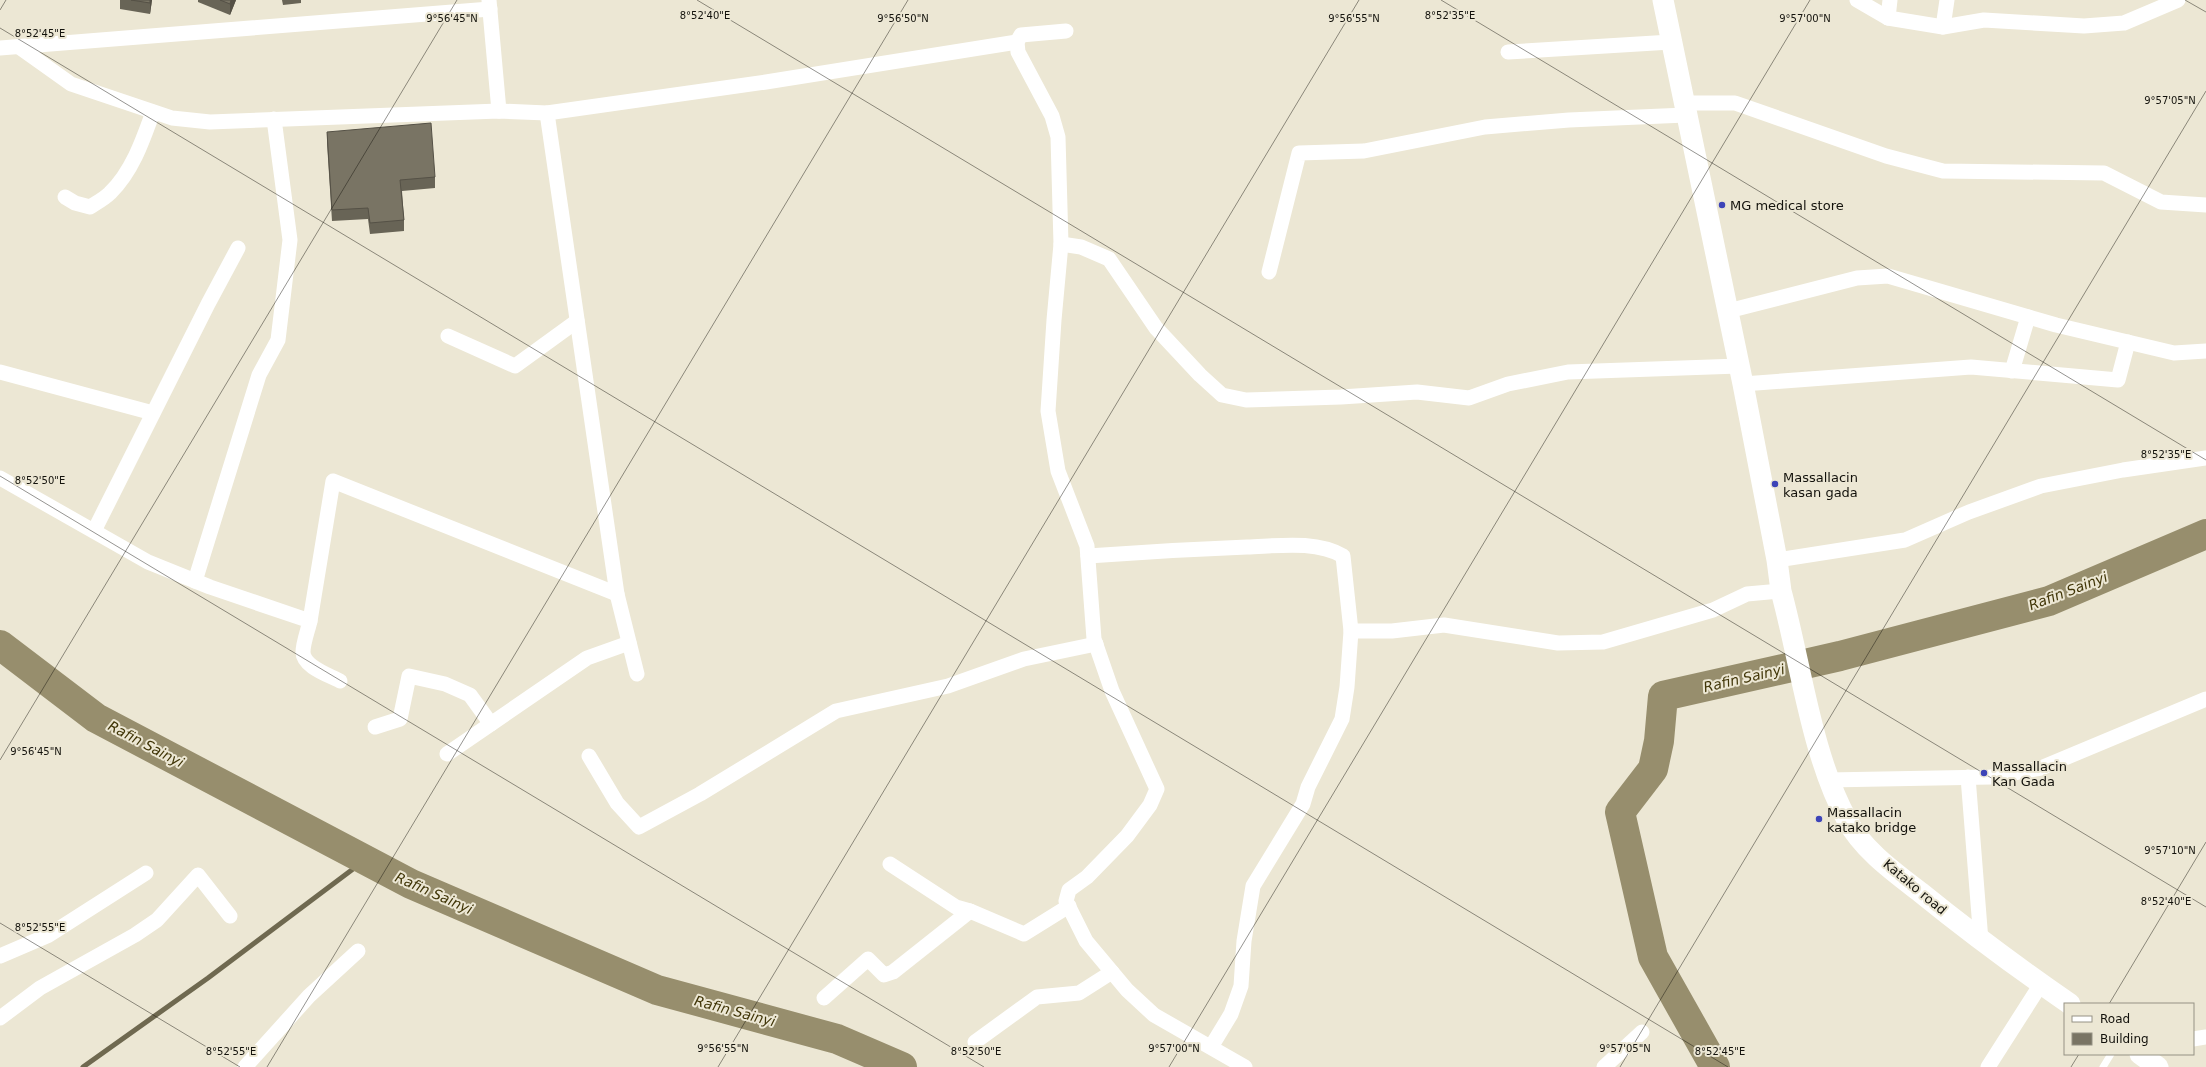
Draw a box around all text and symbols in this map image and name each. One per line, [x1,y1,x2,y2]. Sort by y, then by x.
text: 8°52'40"E [680,10,730,21]
text: 8°52'35"E [1425,10,1475,21]
text: 9°56'45"N [426,13,478,24]
text: 9°56'50"N [877,13,929,24]
text: 9°56'55"N [1328,13,1380,24]
text: 9°57'00"N [1779,13,1831,24]
text: 8°52'45"E [15,28,65,39]
text: 9°57'05"N [2144,95,2196,106]
place label: MG medical store [1730,198,1844,213]
marker: MG medical store [1717,200,1727,210]
text: 8°52'35"E [2141,449,2191,460]
place label: Massallacin kasan gada [1783,470,1858,500]
text: 8°52'50"E [15,475,65,486]
marker: Massallacin kasan gada [1770,479,1780,489]
water label: Rafin Sainyi [2026,569,2110,613]
water label: Rafin Sainyi [1702,661,1786,695]
water label: Rafin Sainyi [106,717,187,771]
text: 9°56'45"N [10,746,62,757]
place label: Massallacin Kan Gada [1992,759,2067,789]
marker: Massallacin Kan Gada [1979,768,1989,778]
place label: Massallacin katako bridge [1827,805,1916,835]
marker: Massallacin katako bridge [1814,814,1824,824]
text: 9°57'10"N [2144,845,2196,856]
street label: Katako road [1880,856,1950,918]
water label: Rafin Sainyi [393,869,475,917]
text: 8°52'40"E [2141,896,2191,907]
text: 8°52'55"E [15,922,65,933]
water label: Rafin Sainyi [693,993,777,1030]
legend [2064,1003,2194,1055]
text: Road [2100,1012,2130,1026]
text: Building [2100,1032,2149,1046]
text: 9°56'55"N [697,1043,749,1054]
text: 9°57'00"N [1148,1043,1200,1054]
text: 9°57'05"N [1599,1043,1651,1054]
text: 8°52'55"E [206,1046,256,1057]
text: 8°52'50"E [951,1046,1001,1057]
text: 8°52'45"E [1695,1046,1745,1057]

